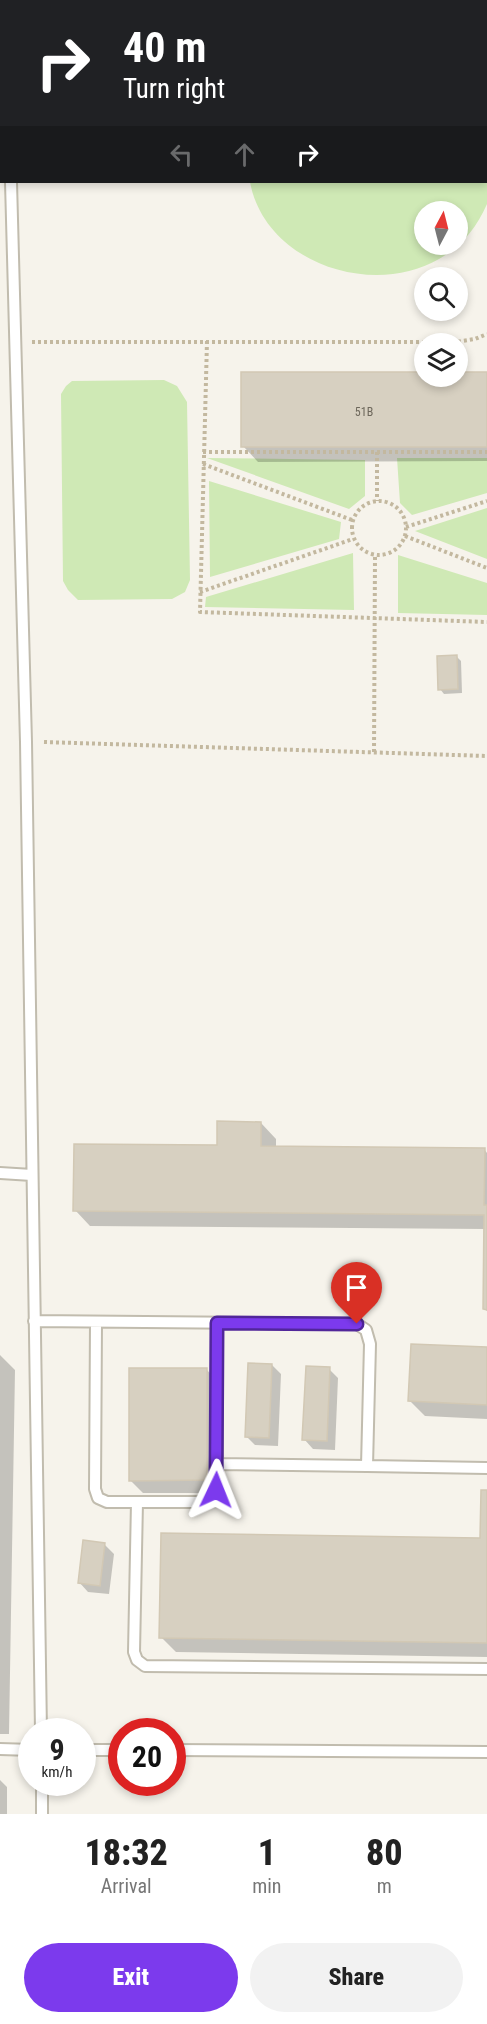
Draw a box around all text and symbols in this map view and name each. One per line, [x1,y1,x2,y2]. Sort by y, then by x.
text: 40 m [123,23,206,72]
icon: right [24,24,102,102]
text: Turn right [123,73,225,105]
icon: left [165,138,198,171]
icon: ahead [228,138,261,171]
icon: right [291,138,324,171]
north arrow [414,201,468,255]
map controls [414,201,468,387]
button: search [414,267,468,321]
button: layers [414,333,468,387]
house number: 51В [355,405,373,419]
pin [331,1262,382,1324]
icon: arrive [340,1271,373,1304]
position arrow [184,1458,248,1522]
speed limit sign: 20 [108,1718,186,1796]
text: 9 [49,1732,65,1767]
text: km/h [42,1763,72,1781]
text: 18:32 [84,1832,168,1874]
text: 1 [258,1832,276,1874]
text: 80 [366,1832,403,1874]
text: Arrival [101,1874,152,1898]
text: min [252,1874,282,1898]
text: m [377,1874,392,1898]
button: Exit [24,1943,238,2012]
button: Share [250,1943,463,2012]

